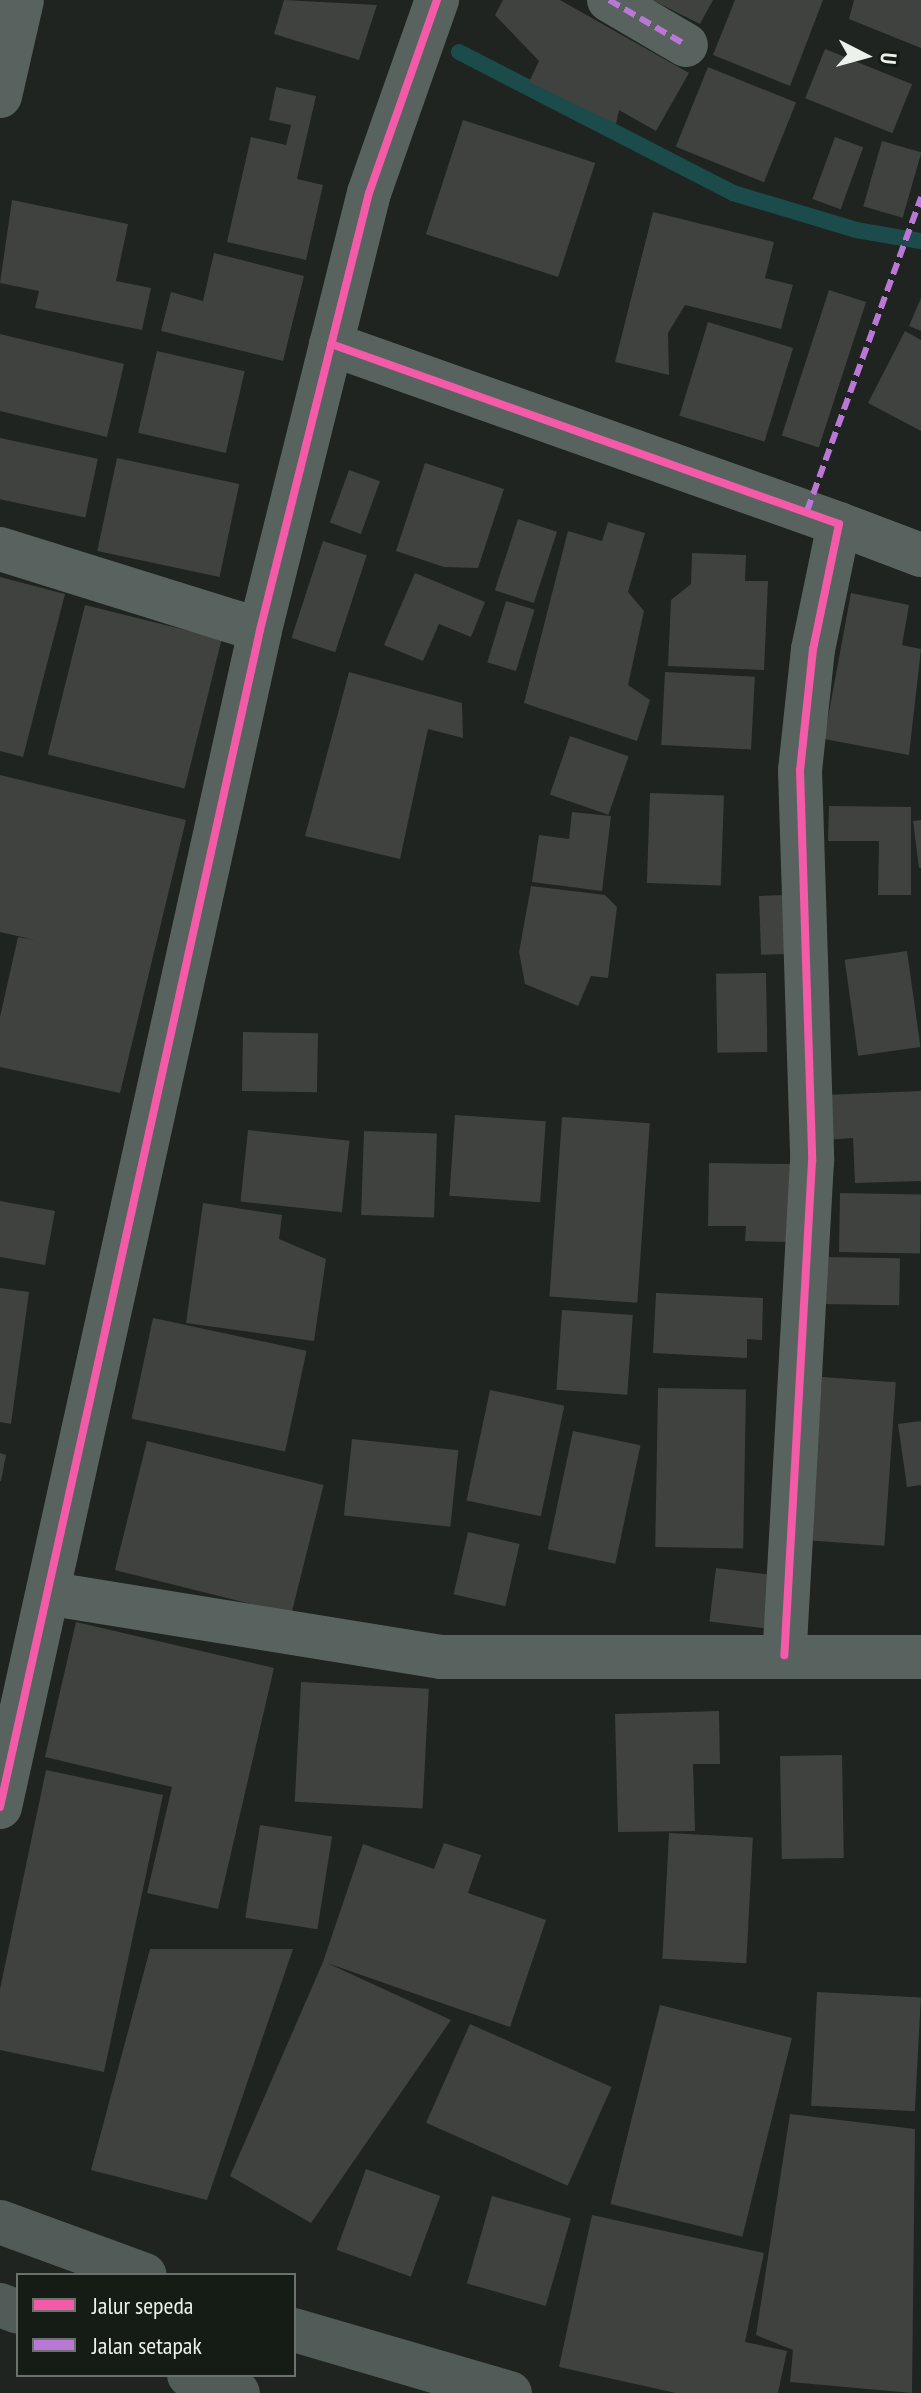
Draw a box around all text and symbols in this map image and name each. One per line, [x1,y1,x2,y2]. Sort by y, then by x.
north arrow [825,16,905,96]
text: U [874,51,903,66]
legend [16,2273,296,2377]
text: Jalur sepeda [92,2290,193,2321]
text: Jalan setapak [92,2330,202,2361]

